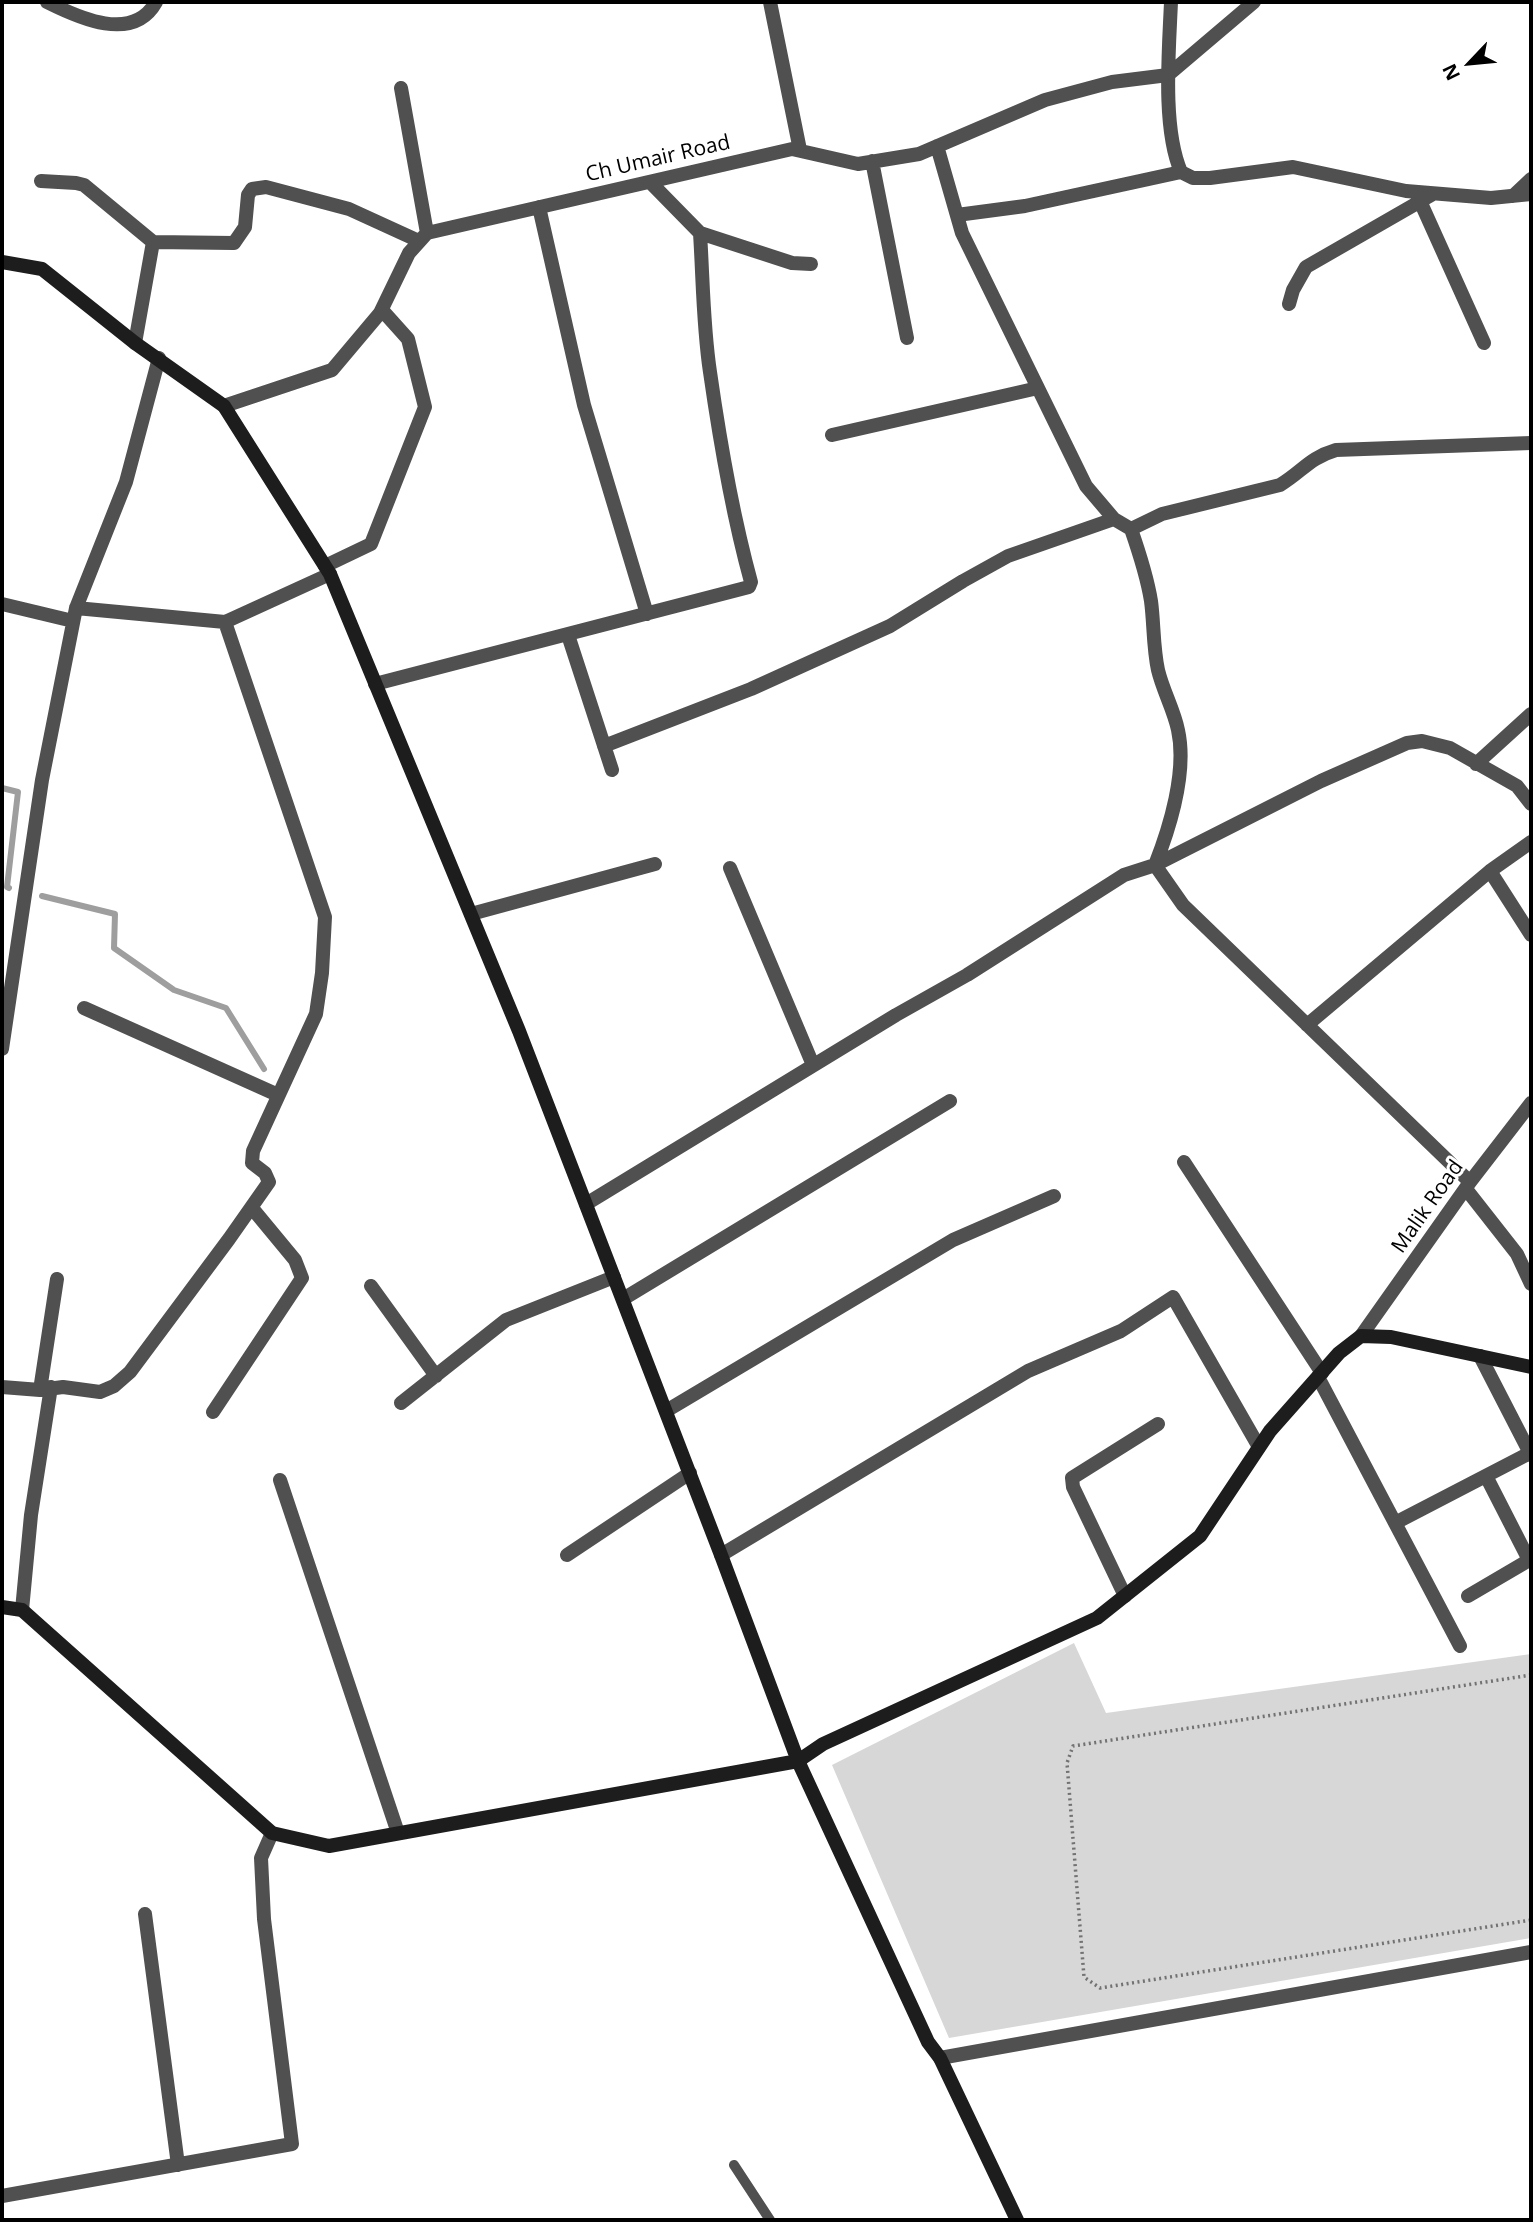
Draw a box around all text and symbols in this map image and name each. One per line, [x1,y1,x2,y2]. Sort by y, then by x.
north arrow [1435,28,1505,98]
text: N [1436,60,1466,85]
street label: Ch Umair Road [583,130,733,188]
street label: Malik Road [1387,1156,1469,1258]

